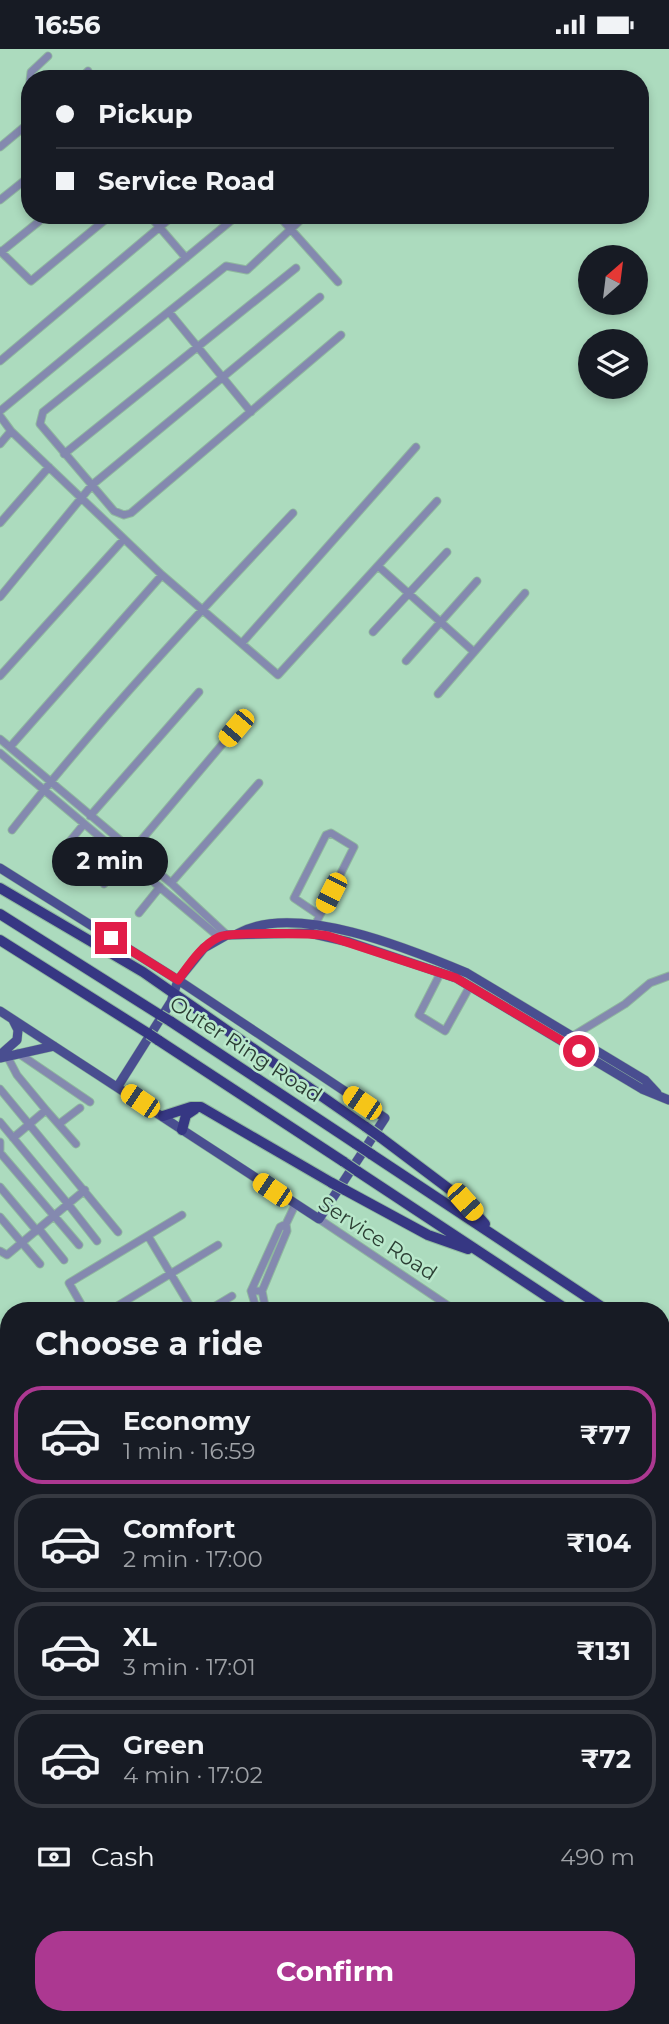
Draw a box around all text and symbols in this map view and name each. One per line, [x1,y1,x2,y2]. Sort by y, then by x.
text: 16:56 [35,9,101,41]
text: Pickup [98,98,193,130]
text: Service Road [98,165,275,197]
north arrow [578,245,648,315]
map controls [578,245,648,399]
button: layers [578,329,648,399]
car [215,705,258,751]
callout: 2 min [53,837,169,885]
text: 2 min [76,847,144,875]
car [313,870,350,916]
route end [95,922,127,954]
street label: Outer Ring Road [165,991,327,1107]
route start [563,1035,595,1067]
car [117,1081,164,1121]
car [339,1083,386,1123]
car [249,1170,296,1210]
car [444,1179,487,1225]
street label: Service Road [314,1190,442,1286]
text: Choose a ride [35,1324,263,1363]
icon: car [39,1404,102,1467]
text: Economy [123,1405,250,1437]
text: ₹77 [580,1419,631,1451]
text: 1 min · 16:59 [123,1437,256,1465]
icon: car [39,1512,102,1575]
text: Comfort [123,1513,235,1545]
text: ₹104 [566,1527,631,1559]
text: 2 min · 17:00 [123,1545,263,1573]
icon: car [39,1620,102,1683]
text: XL [123,1621,157,1653]
text: ₹131 [576,1635,631,1667]
text: 3 min · 17:01 [123,1653,256,1681]
icon: car [39,1728,102,1791]
text: Green [123,1729,205,1761]
text: ₹72 [581,1743,631,1775]
text: 4 min · 17:02 [123,1761,263,1789]
icon: cash [35,1838,73,1876]
text: Cash [91,1841,155,1873]
text: 490 m [560,1843,635,1871]
button: Confirm [35,1931,635,2011]

